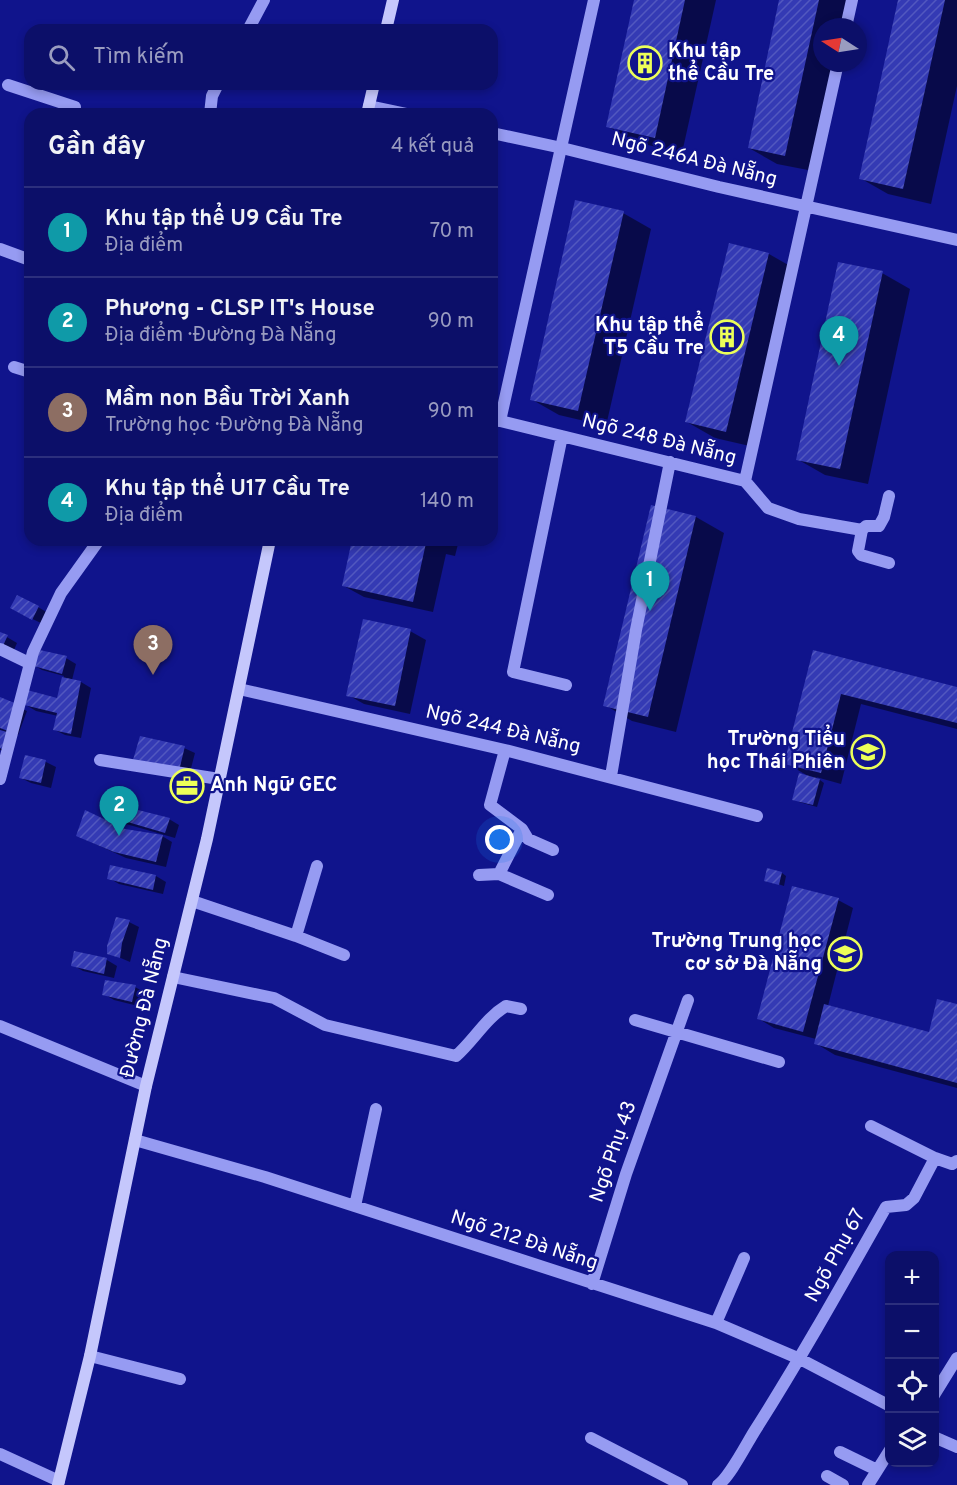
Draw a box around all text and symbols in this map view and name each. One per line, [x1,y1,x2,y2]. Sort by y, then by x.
north arrow [813,18,867,72]
search box [24,24,498,90]
place label: Khu tập thể Cầu Tre [668,39,774,88]
icon: search [45,41,78,74]
text: Tìm kiếm [93,44,184,71]
building icon: Khu tập thể Cầu Tre [627,45,663,81]
street label: Ngõ 246A Đà Nẵng [608,125,780,193]
text: Gần đây [48,131,146,164]
text: 4 kết quả [391,134,474,160]
text: Khu tập thể U9 Cầu Tre [105,206,343,233]
text: 1 [64,219,72,245]
text: 70 m [430,219,474,245]
text: Địa điểm [105,233,183,259]
text: Phương - CLSP IT's House [105,296,375,323]
text: 2 [61,309,74,335]
text: 90 m [428,309,474,335]
place label: Khu tập thể T5 Cầu Tre [595,310,704,362]
pin: 4 [820,316,858,366]
building icon: Khu tập thể T5 Cầu Tre [709,319,745,355]
text: Địa điểm · Đường Đà Nẵng [105,323,336,349]
text: Mầm non Bầu Trời Xanh [105,386,350,413]
text: 3 [62,399,74,425]
text: 90 m [428,399,474,425]
street label: Ngõ 248 Đà Nẵng [579,406,739,472]
text: Trường học · Đường Đà Nẵng [105,413,364,439]
text: Khu tập thể U17 Cầu Tre [105,476,350,503]
text: 4 [61,489,74,515]
text: 140 m [420,489,474,515]
text: Địa điểm [105,503,183,529]
pin: 1 [630,562,670,611]
pin: 3 [134,626,172,675]
street label: Ngõ 244 Đà Nẵng [423,698,584,760]
place label: Trường Tiểu học Thái Phiên [707,724,845,776]
school or university icon: Trường Tiểu học Thái Phiên [850,734,886,770]
office icon: Anh Ngữ GEC [169,768,205,804]
place label: Anh Ngữ GEC [210,773,337,799]
pin: 2 [100,786,138,836]
your location [485,825,514,854]
place label: Trường Trung học cơ sở Đà Nẵng [652,929,822,978]
street label: Đường Đà Nẵng [113,935,175,1081]
school or university icon: Trường Trung học cơ sở Đà Nẵng [827,936,863,972]
street label: Ngõ Phụ 43 [585,1098,643,1206]
street label: Ngõ 212 Đà Nẵng [447,1203,602,1277]
street label: Ngõ Phụ 67 [800,1205,872,1307]
map controls [885,1251,939,1467]
button: + [885,1251,939,1305]
button: − [885,1305,939,1359]
button: locate [885,1359,939,1413]
button: layers [885,1413,939,1467]

